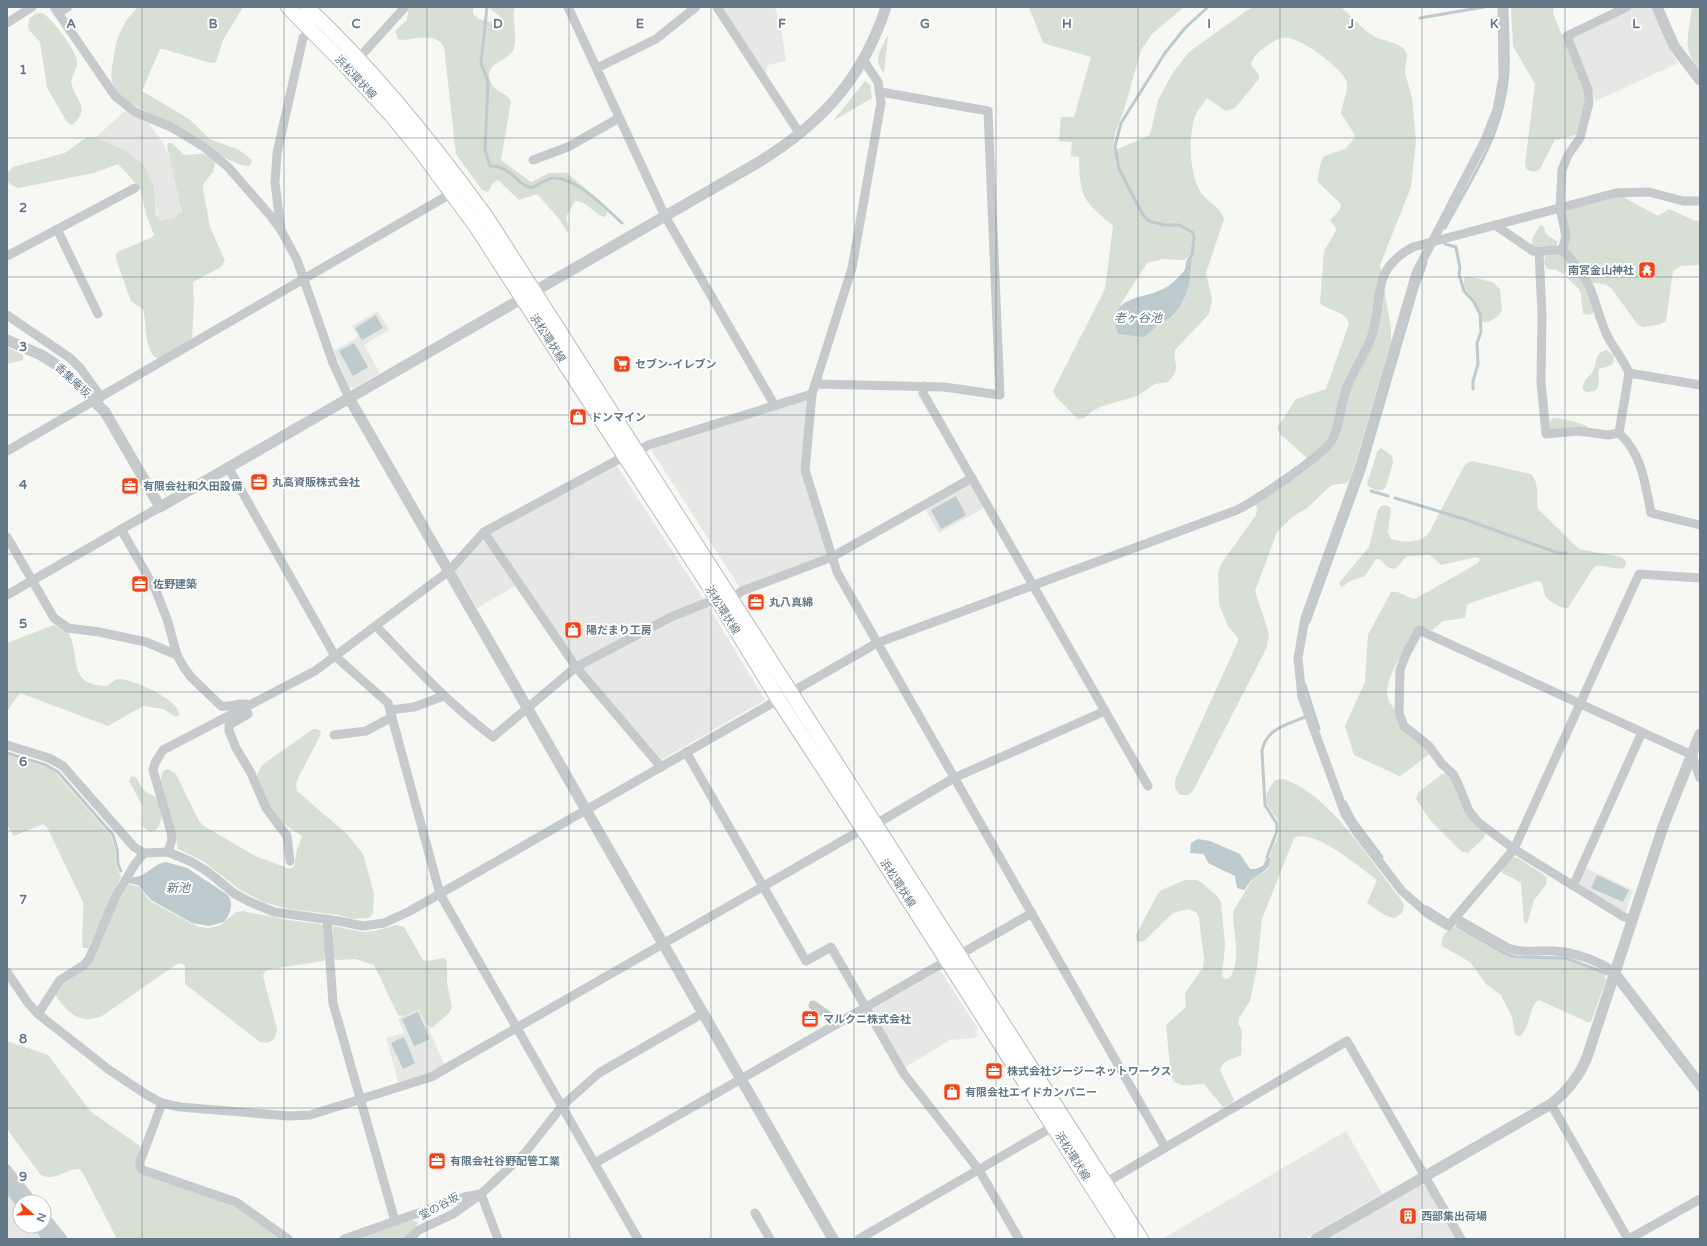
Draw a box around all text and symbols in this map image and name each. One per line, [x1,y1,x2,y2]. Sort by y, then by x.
text: A [66,16,76,32]
text: B [208,16,218,32]
text: C [351,16,361,32]
text: D [493,16,503,32]
text: E [636,16,644,32]
text: F [778,16,786,32]
text: G [920,16,930,32]
text: H [1062,16,1072,32]
text: I [1207,16,1211,32]
text: J [1347,16,1354,32]
text: K [1490,16,1499,32]
text: L [1632,16,1640,32]
street label: 浜松環状線 [332,53,379,102]
text: 1 [19,62,27,78]
text: 2 [19,200,27,216]
temple icon: 南宮金山神社 [1637,260,1657,280]
place label: 南宮金山神社 [1568,264,1634,277]
water label: 老ヶ谷池 [1114,311,1163,325]
street label: 浜松環状線 [527,312,568,365]
text: 3 [19,339,27,355]
supermarket icon: セブン-イレブン [612,354,632,374]
place label: セブン-イレブン [635,358,717,371]
street label: 香集庵坂 [52,361,93,400]
shop icon: ドンマイン [568,407,588,427]
place label: ドンマイン [591,411,646,424]
office icon: 丸高資販株式会社 [249,472,269,492]
office icon: 有限会社和久田設備 [120,476,140,496]
place label: 丸高資販株式会社 [272,476,360,489]
text: 4 [19,477,28,493]
place label: 有限会社和久田設備 [143,480,242,493]
office icon: 佐野建築 [130,574,150,594]
place label: 佐野建築 [153,578,197,591]
street label: 浜松環状線 [702,583,743,637]
office icon: 丸八真綿 [746,592,766,612]
place label: 丸八真綿 [769,596,813,609]
text: 5 [19,616,27,632]
shop icon: 陽だまり工房 [563,620,583,640]
place label: 陽だまり工房 [586,624,652,637]
text: 6 [19,754,27,770]
street label: 浜松環状線 [877,857,918,910]
water label: 新池 [166,881,191,895]
text: 7 [19,892,27,908]
office icon: マルクニ株式会社 [800,1009,820,1029]
place label: マルクニ株式会社 [823,1013,911,1026]
text: 8 [19,1031,27,1047]
office icon: 株式会社ジージーネットワークス [984,1061,1004,1081]
place label: 株式会社ジージーネットワークス [1007,1065,1171,1078]
shop icon: 有限会社エイドカンパニー [942,1082,962,1102]
place label: 有限会社エイドカンパニー [965,1086,1097,1099]
street label: 浜松環状線 [1052,1129,1093,1183]
office icon: 有限会社谷野配管工業 [427,1151,447,1171]
place label: 有限会社谷野配管工業 [450,1155,560,1168]
text: 9 [19,1169,27,1185]
street label: 堂の谷坂 [417,1190,462,1223]
north arrow [12,1194,52,1234]
building icon: 西部集出荷場 [1398,1206,1418,1226]
place label: 西部集出荷場 [1421,1210,1487,1223]
text: N [33,1211,49,1224]

